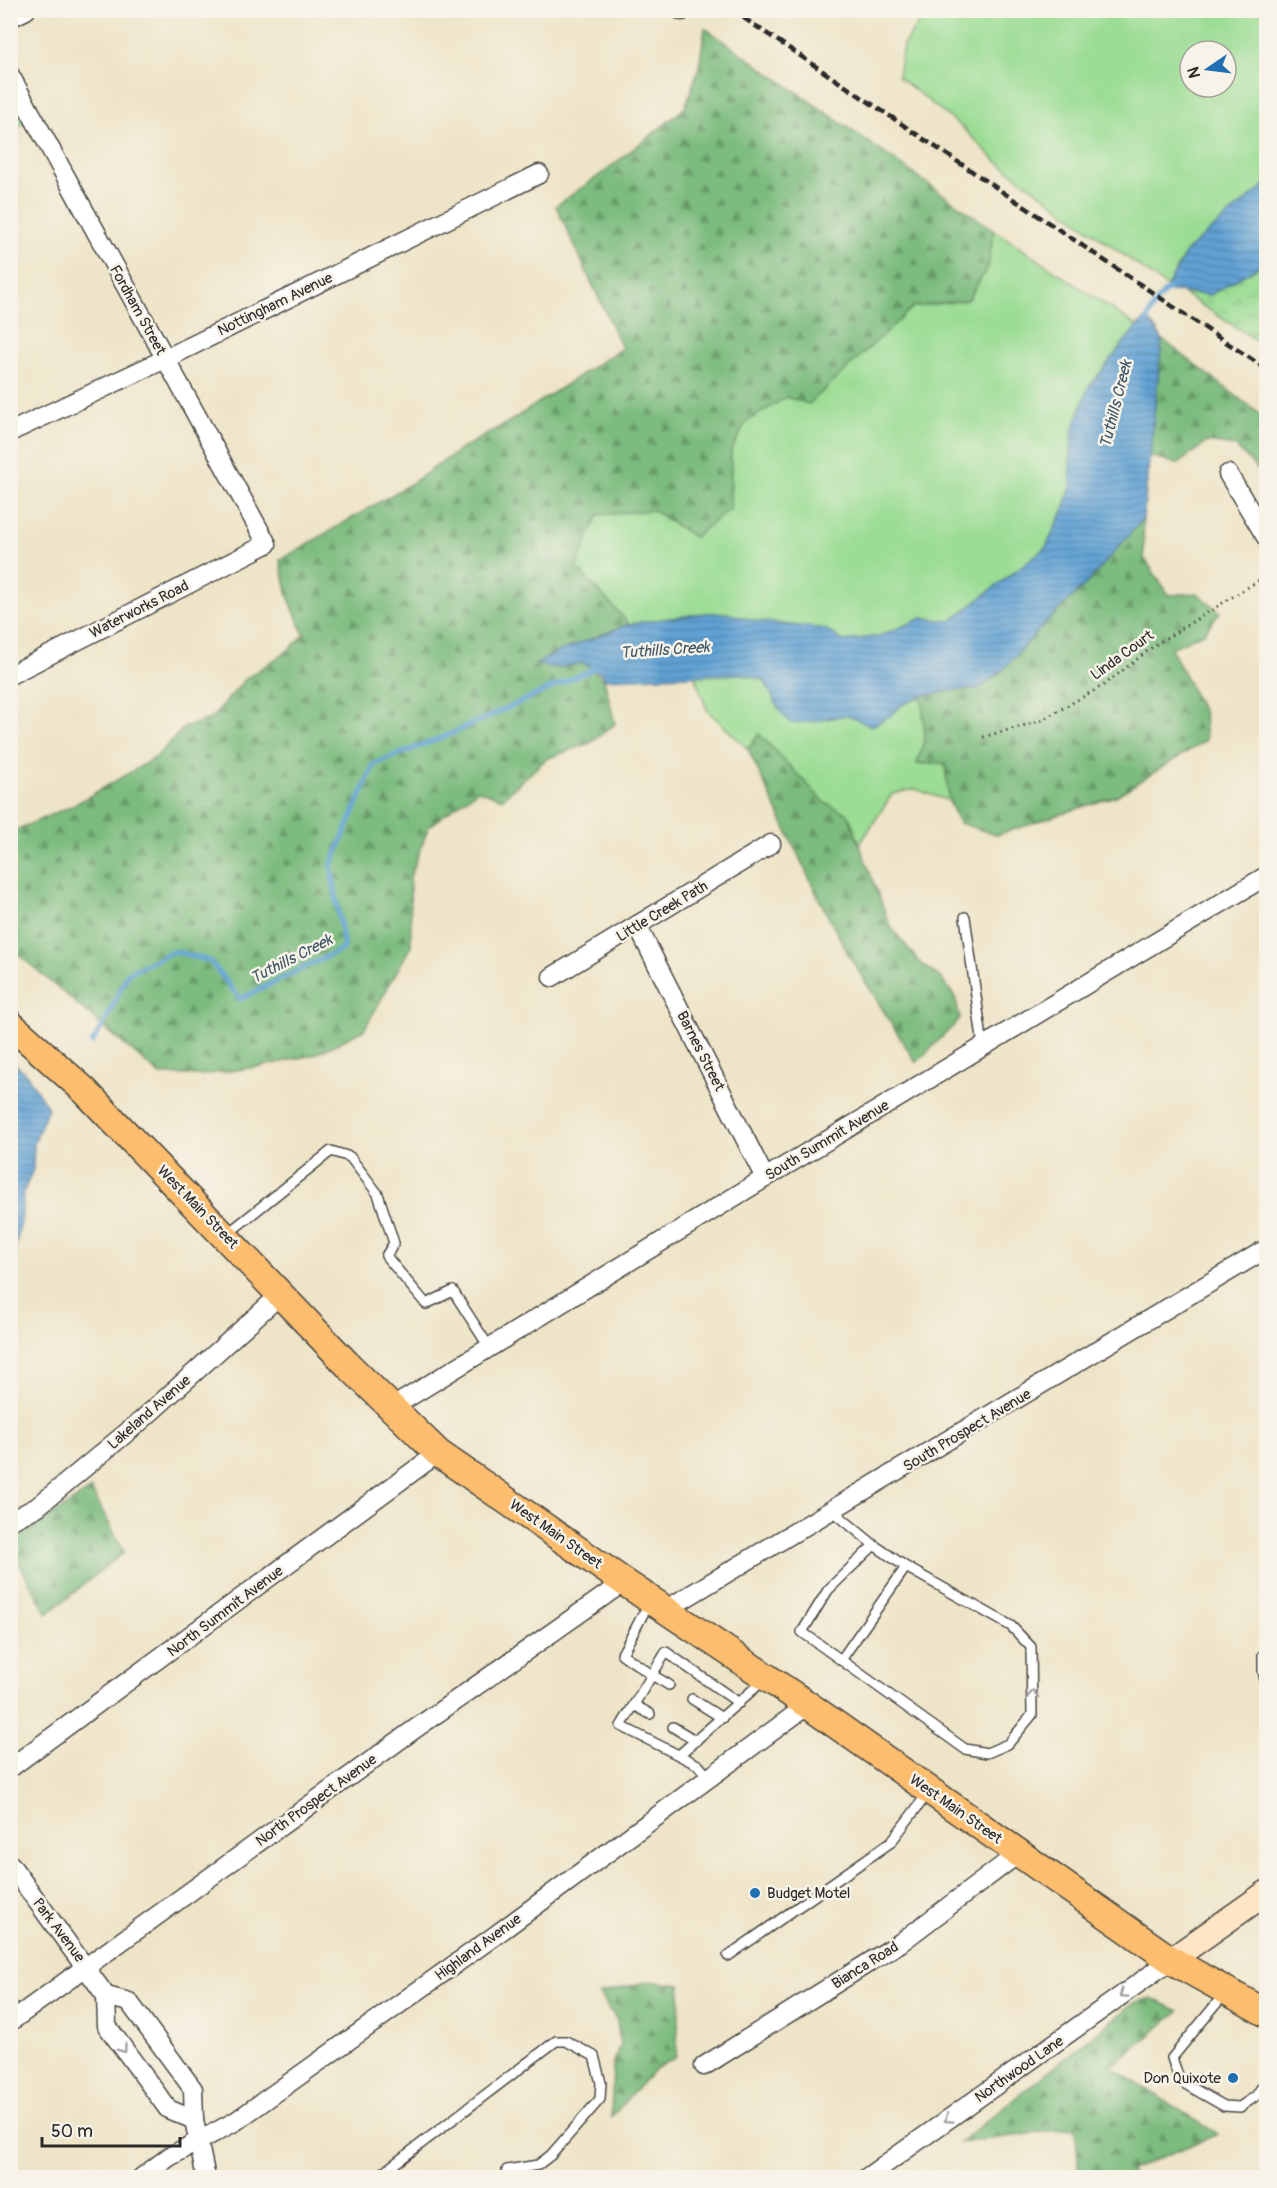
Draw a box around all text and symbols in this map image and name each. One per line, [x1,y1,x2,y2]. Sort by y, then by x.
north arrow [1178,39,1238,99]
text: N [1183,65,1205,80]
street label: Fordham Street [105,262,171,359]
street label: Nottingham Avenue [215,268,336,341]
water label: Tuthills Creek [1095,357,1137,450]
street label: Waterworks Road [86,576,192,643]
street label: Linda Court [1087,626,1158,685]
water label: Tuthills Creek [620,637,712,663]
street label: Little Creek Path [613,877,711,946]
water label: Tuthills Creek [247,929,337,988]
street label: Barnes Street [672,1008,729,1095]
street label: South Summit Avenue [762,1096,893,1185]
street label: West Main Street [153,1162,243,1254]
street label: Lakeland Avenue [104,1371,195,1454]
street label: South Prospect Avenue [900,1384,1035,1476]
street label: West Main Street [506,1495,607,1574]
street label: North Summit Avenue [163,1561,288,1661]
one-way arrow [1026,1690,1039,1699]
street label: North Prospect Avenue [252,1750,381,1851]
street label: West Main Street [906,1770,1007,1849]
place label: Budget Motel [767,1884,850,1903]
marker: Budget Motel [748,1886,762,1900]
street label: Park Avenue [28,1894,89,1967]
street label: Highland Avenue [431,1909,526,1985]
street label: Bianca Road [828,1937,902,1993]
one-way arrow [1119,1987,1130,1998]
street label: Northwood Lane [971,2031,1068,2107]
one-way arrow [116,2042,127,2053]
place label: Don Quixote [1144,2069,1222,2088]
marker: Don Quixote [1226,2071,1240,2085]
scale bar [42,2110,180,2148]
one-way arrow [943,2112,954,2123]
text: 50 m [51,2120,93,2143]

